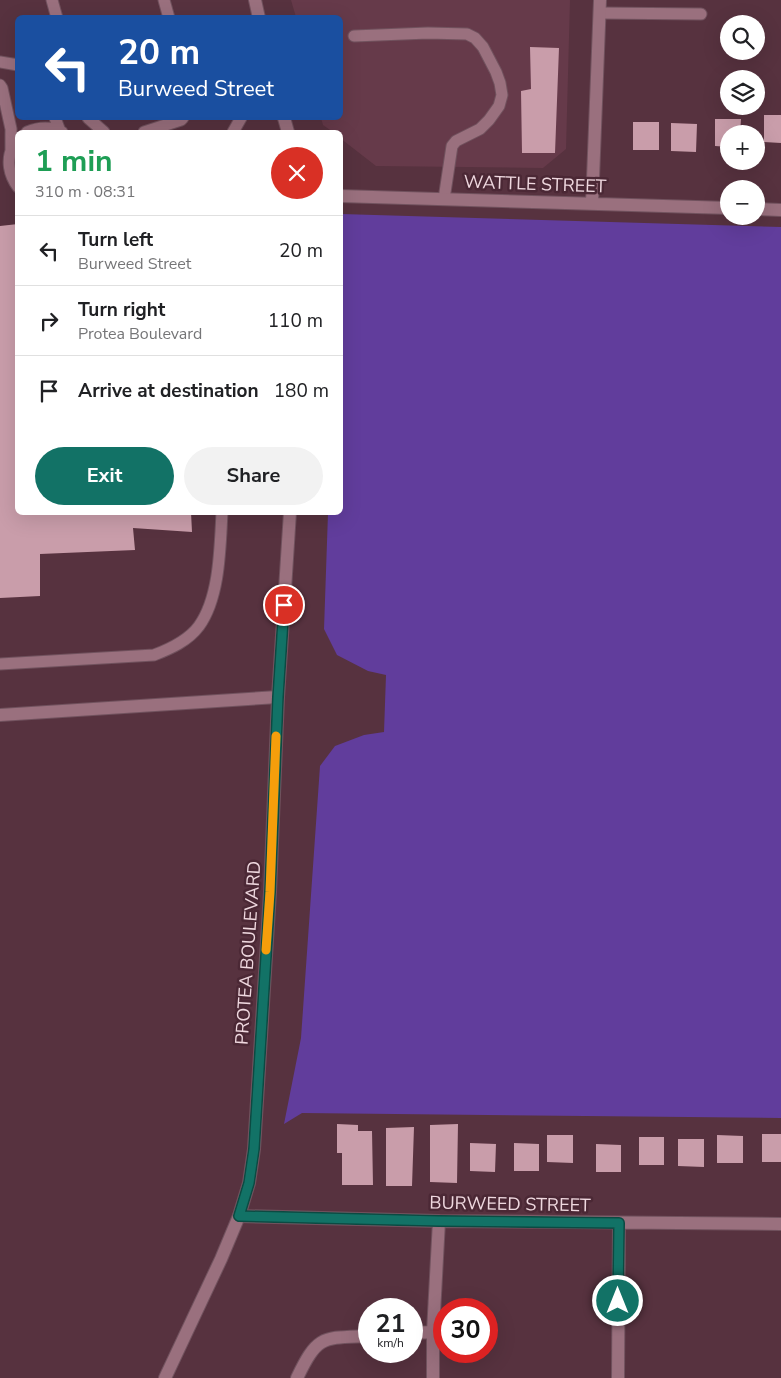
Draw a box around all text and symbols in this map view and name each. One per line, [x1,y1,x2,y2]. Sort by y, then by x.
map controls [720,15,765,225]
button: search [720,15,765,60]
text: 20 m [118,29,200,76]
icon: left [35,35,100,100]
button: layers [720,70,765,115]
text: Burweed Street [118,74,274,104]
button: + [720,125,765,170]
text: 1 min [35,141,113,182]
button: close [271,147,323,199]
street label: WATTLE STREET [463,170,607,198]
button: − [720,180,765,225]
text: 310 m · 08:31 [35,181,136,203]
text: Turn left [78,227,153,253]
icon: left [35,237,63,265]
text: 20 m [279,238,323,264]
text: Burweed Street [78,253,191,275]
text: Turn right [78,297,165,323]
icon: right [35,307,63,335]
text: 110 m [268,308,323,334]
text: Protea Boulevard [78,323,202,345]
icon: arrive [35,377,63,405]
text: Arrive at destination [78,378,259,404]
text: 180 m [274,378,329,404]
button: Exit [35,447,174,505]
button: Share [184,447,323,505]
pin [263,584,305,626]
icon: arrive [270,591,298,619]
street label: PROTEA BOULEVARD [230,860,266,1046]
street label: BURWEED STREET [429,1191,591,1217]
position arrow [591,1274,643,1326]
speed limit sign: 30 [433,1298,498,1363]
text: 21 [375,1307,406,1341]
text: km/h [377,1335,404,1351]

